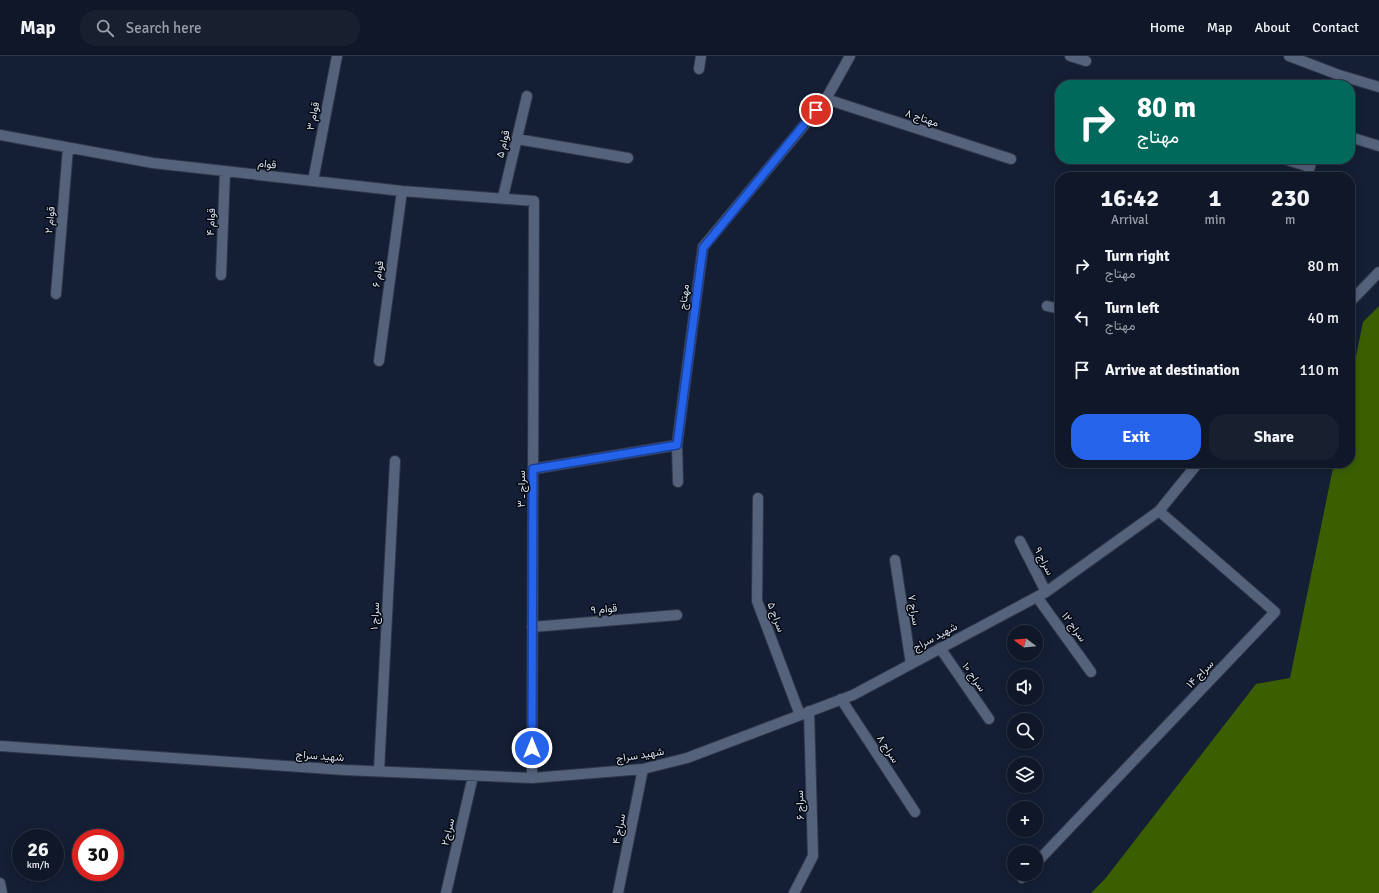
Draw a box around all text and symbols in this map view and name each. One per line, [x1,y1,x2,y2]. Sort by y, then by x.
search box [80,10,360,46]
text: Map [20,16,56,40]
icon: search [94,17,116,39]
text: Search here [126,19,201,37]
text: Home [1150,19,1185,36]
text: Map [1207,19,1232,36]
text: About [1254,19,1290,36]
text: Contact [1312,19,1359,36]
text: 80 m [1137,91,1196,125]
pin [799,93,833,127]
icon: right [1071,96,1123,148]
icon: arrive [805,99,827,121]
street label: قوام ۳ [304,101,323,132]
street label: مهتاج ۸ [903,106,941,131]
text: مهتاج [1137,126,1179,148]
street label: قوام ۵ [494,129,513,159]
street label: قوام [257,157,277,172]
text: 16:42 [1100,183,1159,213]
text: 1 [1209,183,1221,213]
text: 230 [1271,183,1310,213]
street label: قوام ۲ [42,206,59,234]
street label: قوام ۴ [204,208,219,236]
text: Arrival [1111,212,1148,228]
text: min [1205,212,1226,228]
text: m [1285,212,1295,228]
text: Turn right [1105,247,1170,265]
icon: right [1071,255,1093,277]
text: 80 m [1308,257,1339,275]
street label: قوام ۶ [370,260,387,288]
text: مهتاج [1105,266,1135,282]
street label: مهتاج [676,283,693,311]
text: Turn left [1105,299,1159,317]
icon: left [1071,307,1093,329]
text: 40 m [1308,309,1339,327]
text: مهتاج [1105,318,1135,334]
icon: arrive [1071,359,1093,381]
text: Arrive at destination [1105,361,1240,379]
text: 110 m [1299,361,1339,379]
button: Exit [1071,414,1201,460]
button: Share [1209,414,1339,460]
street label: سراج ـ ۳ [515,470,529,508]
street label: سراج ۹ [1031,545,1057,578]
street label: سراج ۷ [904,594,923,627]
street label: سراج ۵ [763,600,788,634]
street label: قوام ۹ [590,601,618,618]
street label: سراج ۱ [368,602,383,630]
street label: سراج ۱۲ [1058,610,1089,645]
street label: شهید سراج [911,620,960,655]
north arrow [1007,625,1043,661]
map controls [1007,625,1043,881]
street label: سراج ۱۴ [1184,657,1217,691]
street label: سراج ۱۰ [959,660,989,695]
button: sound [1007,669,1043,705]
button: search [1007,713,1043,749]
position arrow [511,727,553,769]
street label: سراج ۸ [873,732,902,766]
street label: شهید سراج [615,745,665,766]
street label: شهید سراج [295,748,345,765]
button: layers [1007,757,1043,793]
street label: سراج ۶ [793,789,808,820]
button: + [1007,801,1043,837]
street label: سراج ۴ [610,812,629,846]
street label: سراج۲ [439,817,459,847]
speed limit sign: 30 [72,829,124,881]
text: 26 [27,837,49,862]
button: − [1007,845,1043,881]
text: km/h [27,859,49,871]

